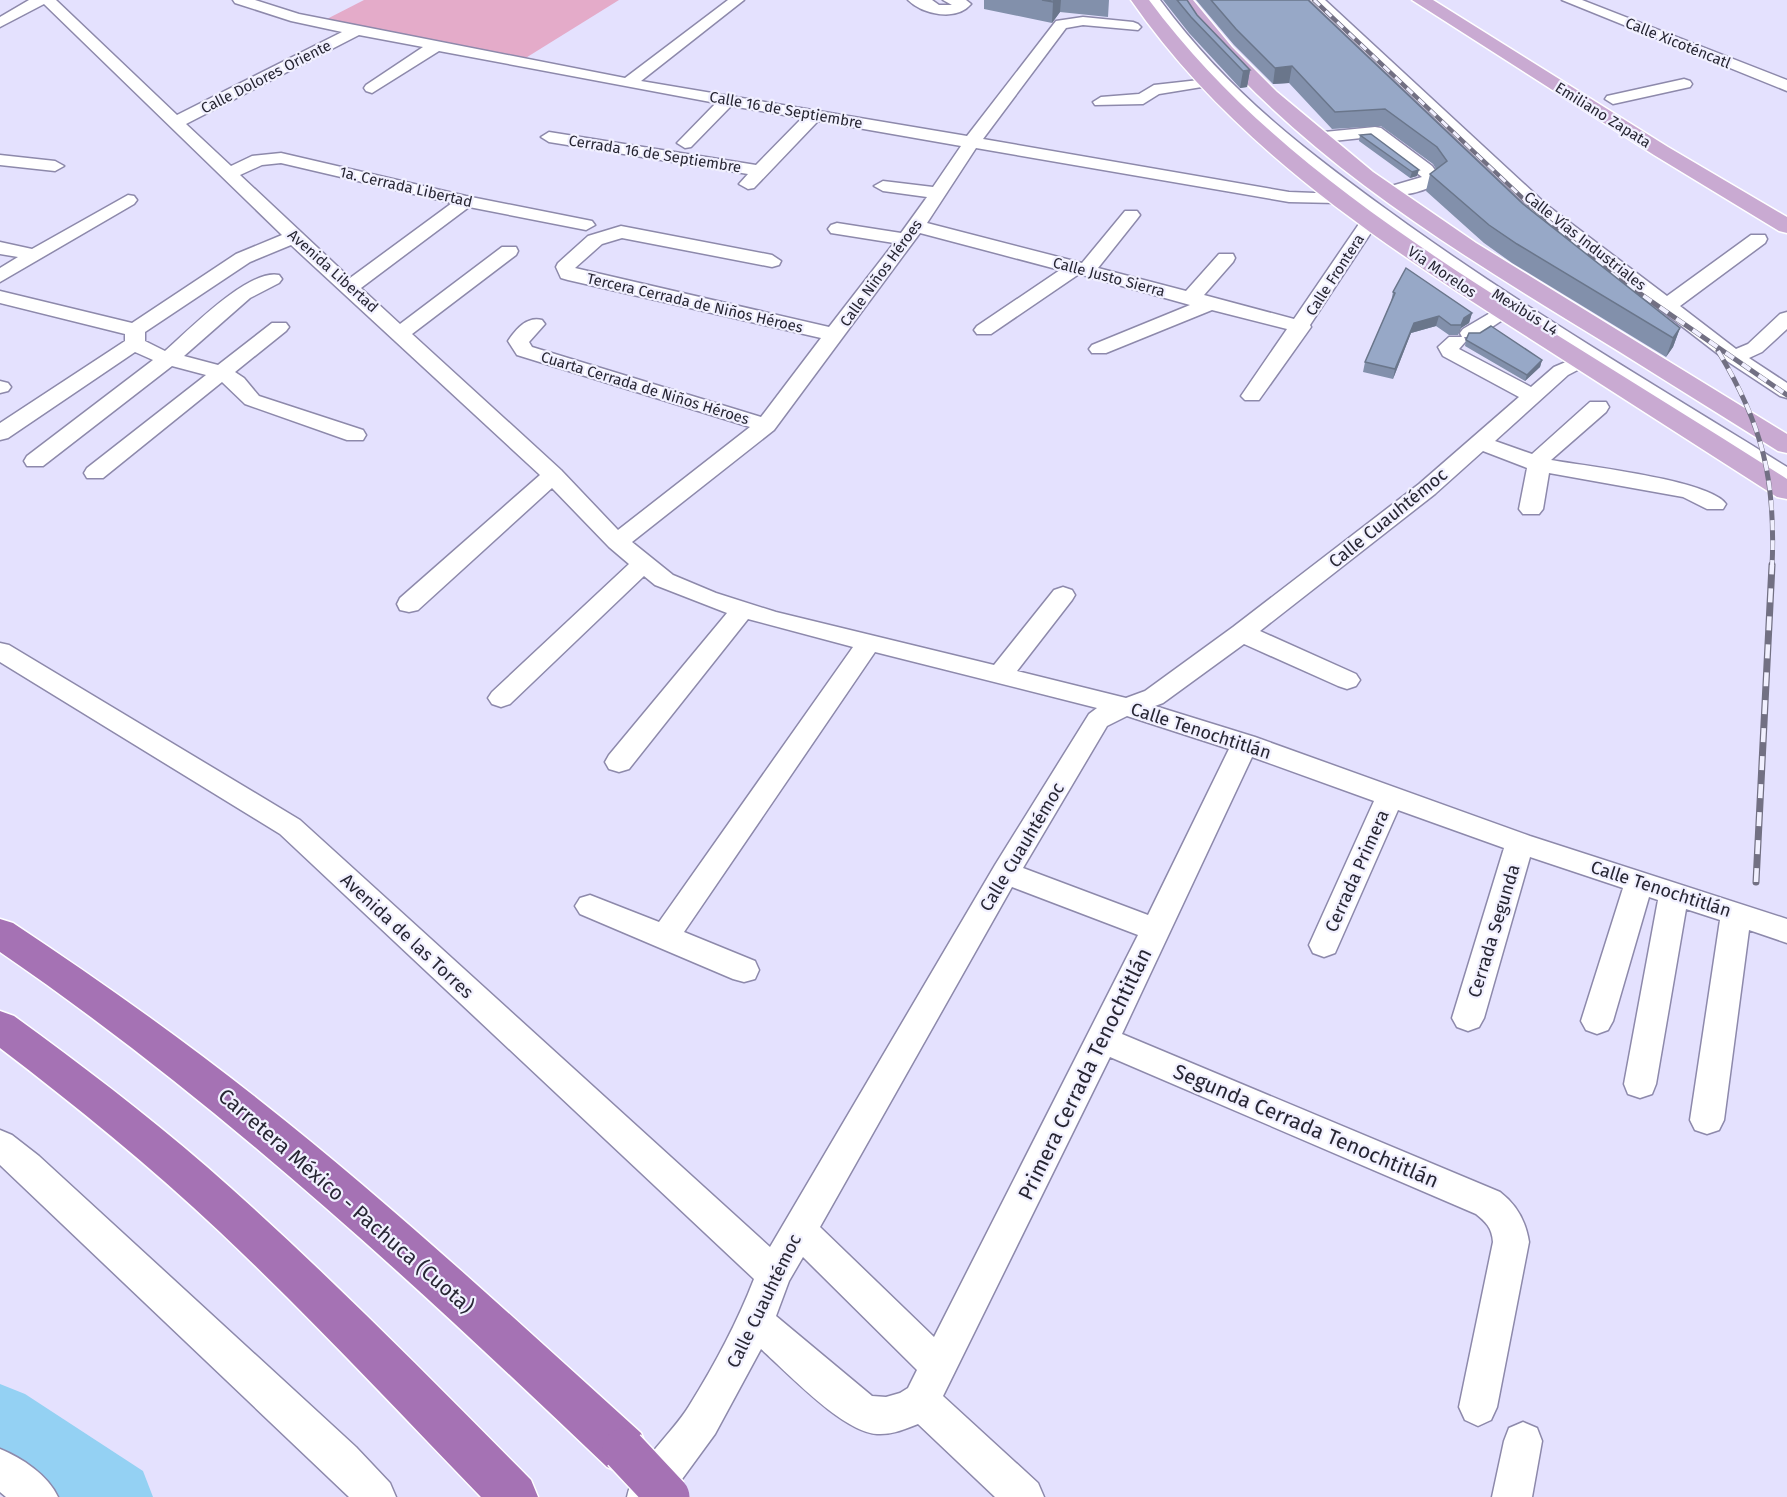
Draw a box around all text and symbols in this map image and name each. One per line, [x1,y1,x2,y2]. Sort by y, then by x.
street label: Calle Xicoténcatl [1623,14,1734,73]
street label: Calle Dolores Oriente [198,36,334,118]
street label: Emiliano Zapata [1552,78,1654,152]
street label: Calle 16 de Septiembre [708,88,864,132]
street label: Cerrada 16 de Septiembre [567,131,743,177]
street label: 1a. Cerrada Libertad [338,163,474,211]
street label: Calle Vías Industriales [1520,188,1650,294]
street label: Calle Niños Héroes [836,216,926,330]
street label: Avenida Libertad [284,226,382,316]
street label: Calle Frontera [1302,231,1368,319]
street label: Vía Morelos [1404,242,1480,302]
street label: Calle Justo Sierra [1051,253,1167,301]
street label: Tercera Cerrada de Niños Héroes [585,269,805,337]
street label: Mexibús L4 [1489,285,1561,339]
street label: Cuarta Cerrada de Niños Héroes [539,348,751,428]
street label: Calle Cuauhtémoc [1324,463,1452,573]
street label: Calle Tenochtitlán [1128,698,1274,764]
street label: Calle Cuauhtémoc [975,778,1069,915]
street label: Cerrada Primera [1320,807,1394,935]
street label: Calle Tenochtitlán [1588,856,1734,922]
street label: Cerrada Segunda [1463,862,1525,1000]
street label: Avenida de las Torres [336,869,478,1003]
street label: Primera Cerrada Tenochtitlán [1012,944,1158,1204]
street label: Segunda Cerrada Tenochtitlán [1169,1058,1443,1194]
street label: Carretera México - Pachuca (Cuota) [213,1083,479,1319]
street label: Calle Cuauhtémoc [722,1230,806,1372]

